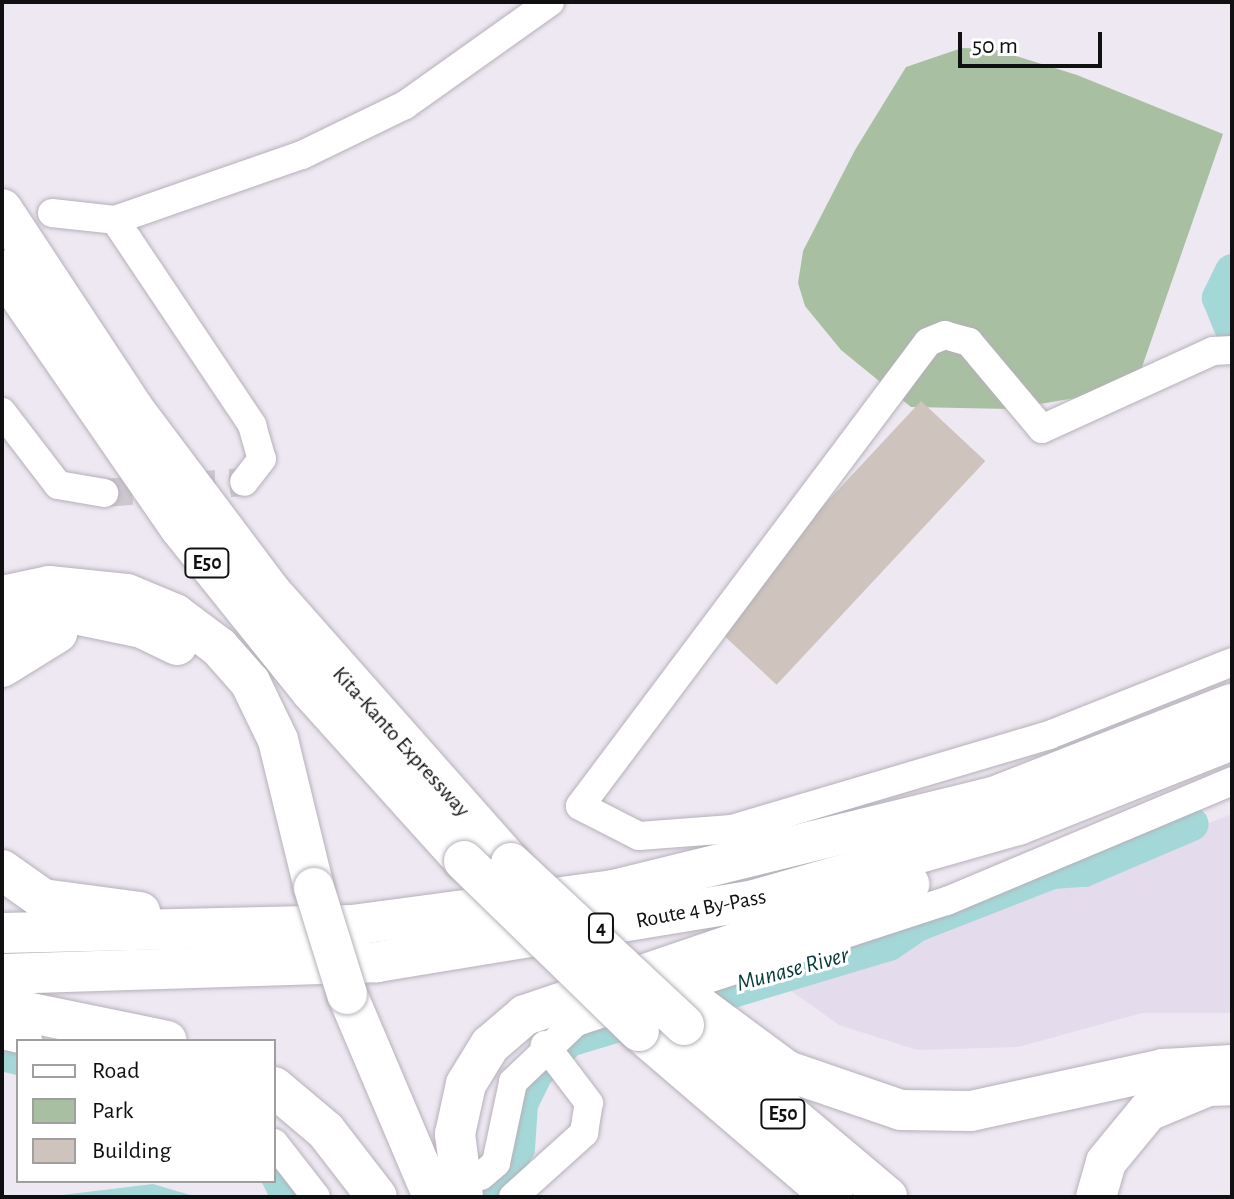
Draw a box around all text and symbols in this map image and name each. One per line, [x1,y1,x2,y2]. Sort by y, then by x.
scale bar [962,16,1106,66]
text: 50 m [972,34,1018,58]
road number: E50 [183,547,231,579]
street label: Kita-Kanto Expressway [327,661,475,823]
street label: Route 4 By-Pass [634,883,768,935]
road number: 4 [587,912,615,944]
water label: Munase River [734,941,852,999]
legend [16,1039,276,1183]
text: Road [92,1059,140,1083]
road number: E50 [759,1098,807,1130]
text: Park [92,1099,133,1123]
text: Building [92,1139,171,1163]

